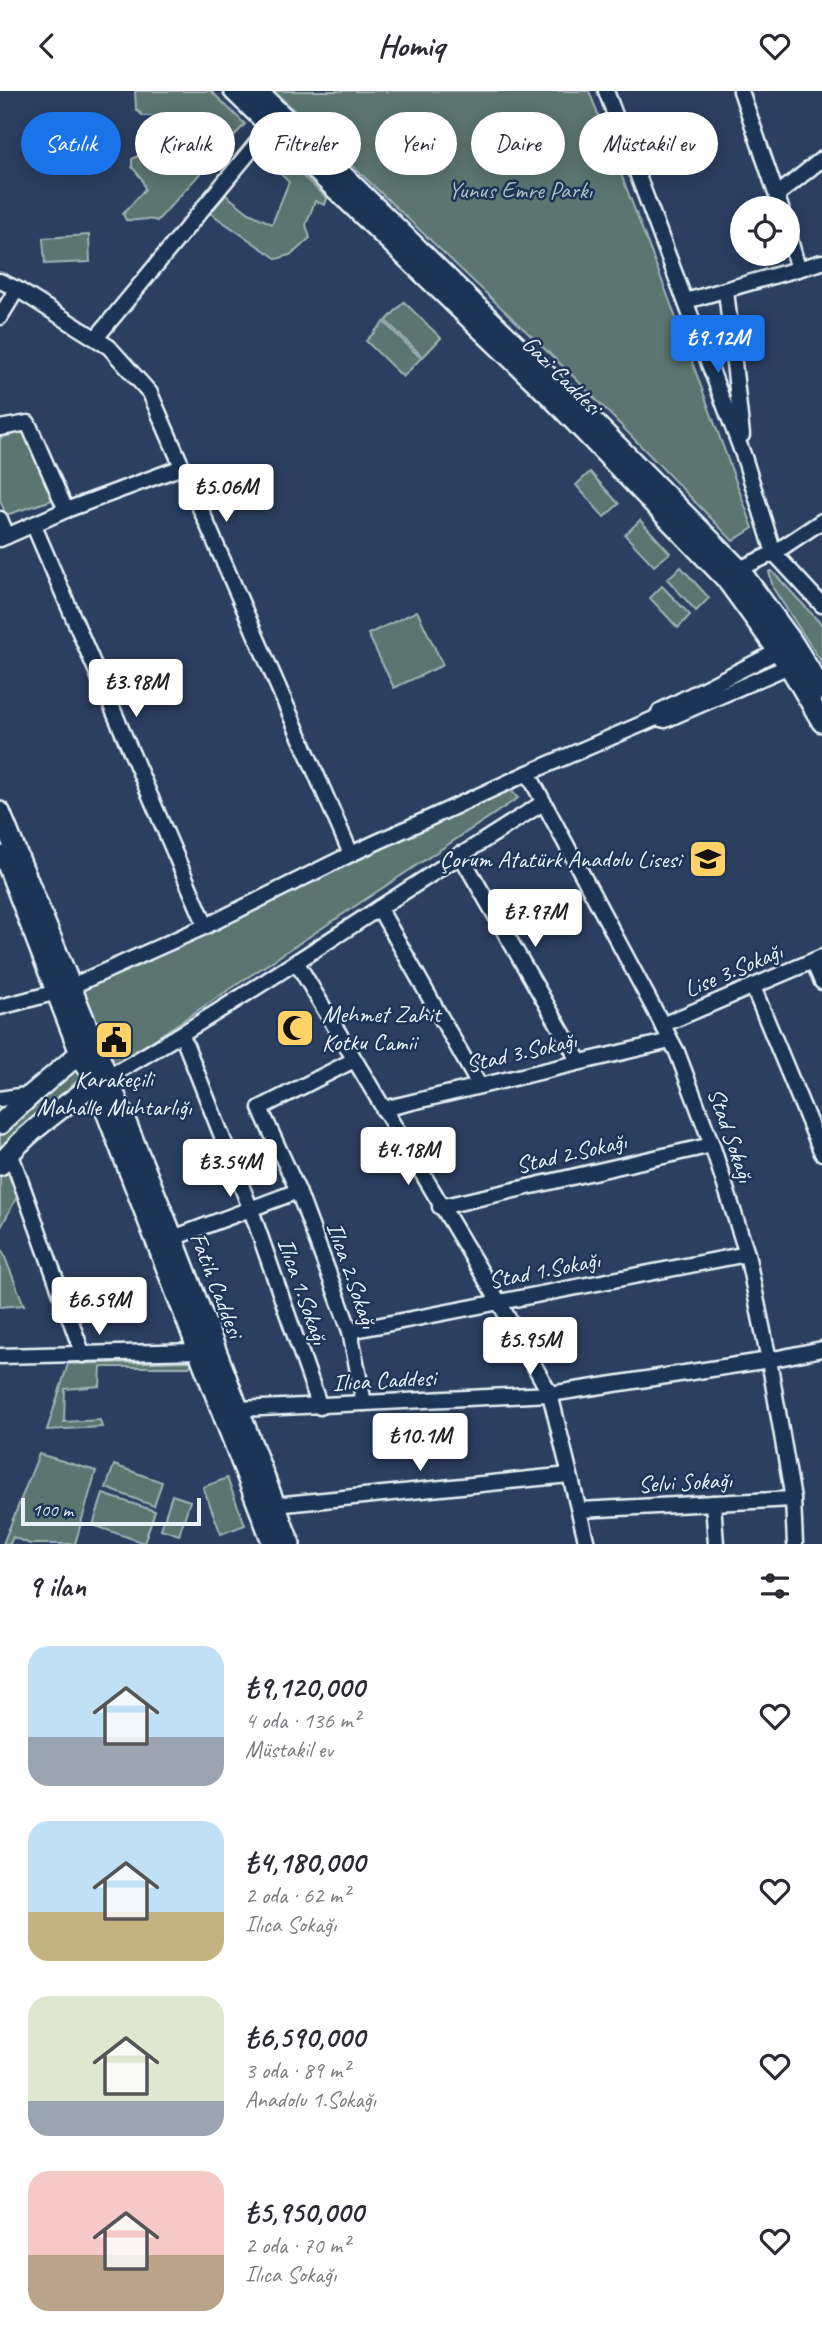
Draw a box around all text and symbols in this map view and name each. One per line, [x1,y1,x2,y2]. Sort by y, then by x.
text: Homiq [378,25,444,66]
icon: back [28,27,66,65]
icon: heart [756,27,794,65]
chip: Satılık [21,112,121,175]
chip: Kiralık [135,112,235,175]
chip: Filtreler [249,112,361,175]
chip: Yeni [375,112,457,175]
chip: Daire [471,112,565,175]
chip: Müstakil ev [579,112,718,175]
park label: Yunus Emre Parkı [448,175,594,205]
map controls [730,196,800,266]
button: locate [730,196,800,266]
pin: ₺9.12M [661,315,775,375]
text: ₺9.12M [687,323,749,352]
street label: Gazi Caddesi [516,329,610,423]
pin: ₺5.06M [169,465,283,524]
text: ₺5.06M [195,472,257,501]
pin: ₺3.98M [79,659,193,719]
text: ₺3.98M [105,667,167,696]
school or university icon: Çorum Atatürk Anadolu Lisesi [687,838,729,880]
place label: Çorum Atatürk Anadolu Lisesi [439,844,685,874]
pin: ₺7.97M [478,889,592,949]
text: ₺7.97M [504,897,566,926]
street label: Lise 3.Sokağı [679,935,788,1004]
place label: Mehmet Zahit Kotku Camii [322,999,442,1057]
mosque icon: Mehmet Zahit Kotku Camii [274,1007,316,1049]
public building icon: Karakeçili Mahalle Muhtarlığı [93,1019,135,1061]
street label: Stad 3.Sokağı [463,1024,581,1079]
place label: Karakeçili Mahalle Muhtarlığı [36,1064,193,1122]
street label: Stad Sokağı [701,1084,762,1187]
street label: Stad 2.Sokağı [513,1125,631,1180]
pin: ₺4.18M [351,1127,465,1187]
text: ₺4.18M [377,1135,439,1164]
pin: ₺3.54M [173,1139,287,1199]
text: ₺3.54M [199,1147,261,1176]
street label: Ilıca 2.Sokağı [320,1218,385,1333]
street label: Fatih Caddesi [183,1228,252,1344]
street label: Ilıca 1.Sokağı [271,1234,336,1349]
street label: Stad 1.Sokağı [486,1244,604,1295]
pin: ₺6.59M [42,1277,156,1337]
text: ₺6.59M [68,1285,130,1314]
pin: ₺5.95M [473,1317,587,1377]
text: ₺5.95M [499,1325,561,1354]
street label: Ilıca Caddesi [331,1362,439,1398]
pin: ₺10.1M [363,1413,477,1473]
text: ₺10.1M [389,1421,451,1450]
street label: Selvi Sokağı [637,1464,734,1499]
scale bar [21,1495,201,1527]
text: 100 m [32,1498,73,1522]
text: 9 ilan [28,1567,86,1605]
icon: filters [756,1567,794,1605]
text: ₺9,120,000 [245,1668,365,1706]
icon: home [84,1674,168,1758]
icon: heart [756,1697,794,1735]
text: 4 oda · 136 m² [245,1706,360,1735]
text: Müstakil ev [245,1735,333,1764]
text: ₺4,180,000 [245,1843,365,1881]
icon: home [84,1849,168,1933]
icon: heart [756,1872,794,1910]
text: 2 oda · 62 m² [245,1881,349,1910]
text: Ilıca Sokağı [245,1910,336,1939]
text: ₺6,590,000 [245,2018,365,2056]
icon: home [84,2024,168,2108]
icon: heart [756,2047,794,2085]
text: 3 oda · 89 m² [245,2056,349,2085]
text: Anadolu 1.Sokağı [245,2085,376,2114]
text: ₺5,950,000 [245,2193,364,2231]
icon: home [84,2199,168,2283]
icon: heart [756,2222,794,2260]
text: 2 oda · 70 m² [245,2231,349,2260]
text: Ilıca Sokağı [245,2260,336,2289]

